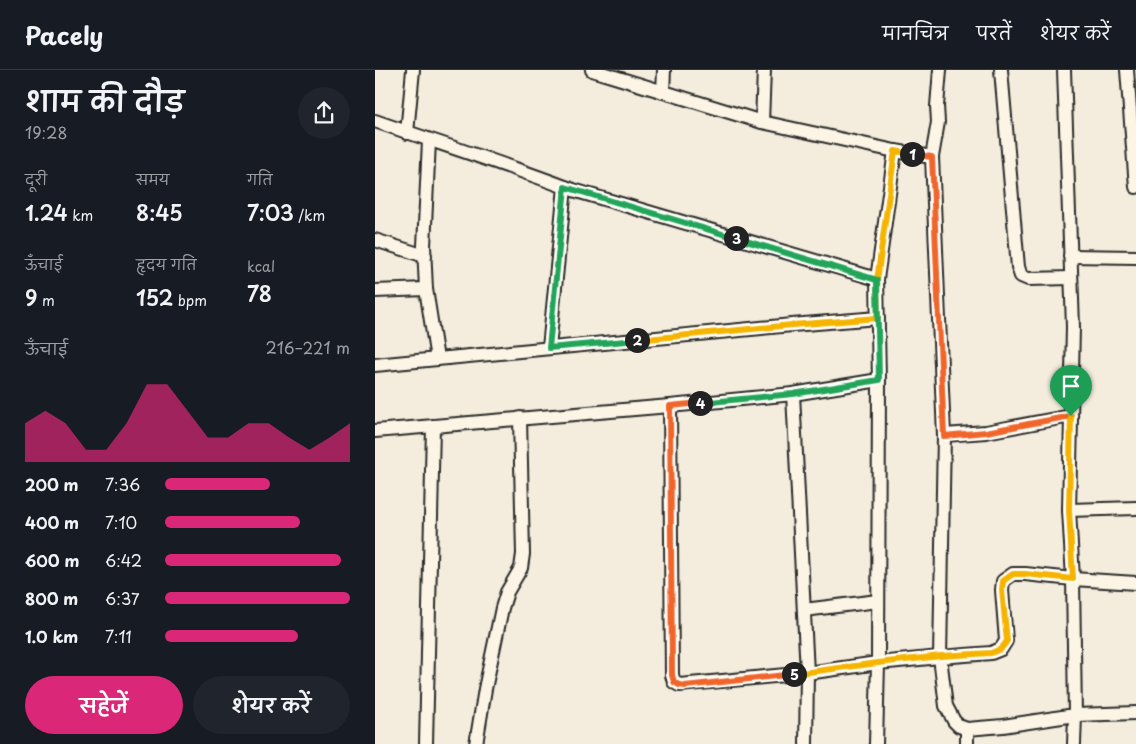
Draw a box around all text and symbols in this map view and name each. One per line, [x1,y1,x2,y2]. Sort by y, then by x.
text: Pacely [25,17,103,53]
text: मानचित्र [882,19,948,46]
text: परतें [976,19,1012,46]
text: शेयर करें [1040,19,1111,46]
text: शाम की दौड़ [25,79,184,122]
button: share [298,87,350,139]
text: 19:28 [25,120,67,144]
pin: 1 [899,142,925,166]
text: 1 [909,144,916,165]
text: दूरी [25,169,47,190]
text: समय [136,169,169,190]
text: गति [247,169,272,190]
text: 1.24 [25,196,68,228]
text: 8:45 [136,196,183,228]
text: 7:03 [247,196,294,228]
text: km [68,205,93,226]
text: /km [294,205,325,226]
pin: 3 [723,226,749,250]
text: 3 [732,228,741,249]
text: ऊँचाई [25,254,63,275]
text: हृदय गति [136,254,196,275]
text: kcal [247,256,275,277]
text: 78 [247,277,272,309]
text: 9 [25,281,37,313]
text: 152 [136,281,173,313]
text: m [37,290,55,311]
text: bpm [173,290,207,311]
pin: 2 [625,328,649,352]
text: 2 [633,330,642,351]
text: 216–221 m [266,335,350,359]
text: ऊँचाई [25,336,68,360]
pin [1050,365,1092,416]
icon: arrive [1057,372,1085,400]
pin: 4 [687,390,713,416]
text: 4 [696,393,705,414]
text: 200 m [25,472,79,496]
text: 7:36 [105,472,140,496]
text: 400 m [25,510,79,534]
text: 7:10 [105,510,137,534]
text: 600 m [25,548,79,572]
text: 6:42 [105,548,142,572]
text: 800 m [25,586,78,610]
text: 6:37 [105,586,140,610]
text: 1.0 km [25,624,78,648]
text: 7:11 [105,624,132,648]
pin: 5 [781,662,807,686]
text: 5 [790,664,799,685]
button: सहेजें [25,676,183,734]
button: शेयर करें [193,676,350,734]

